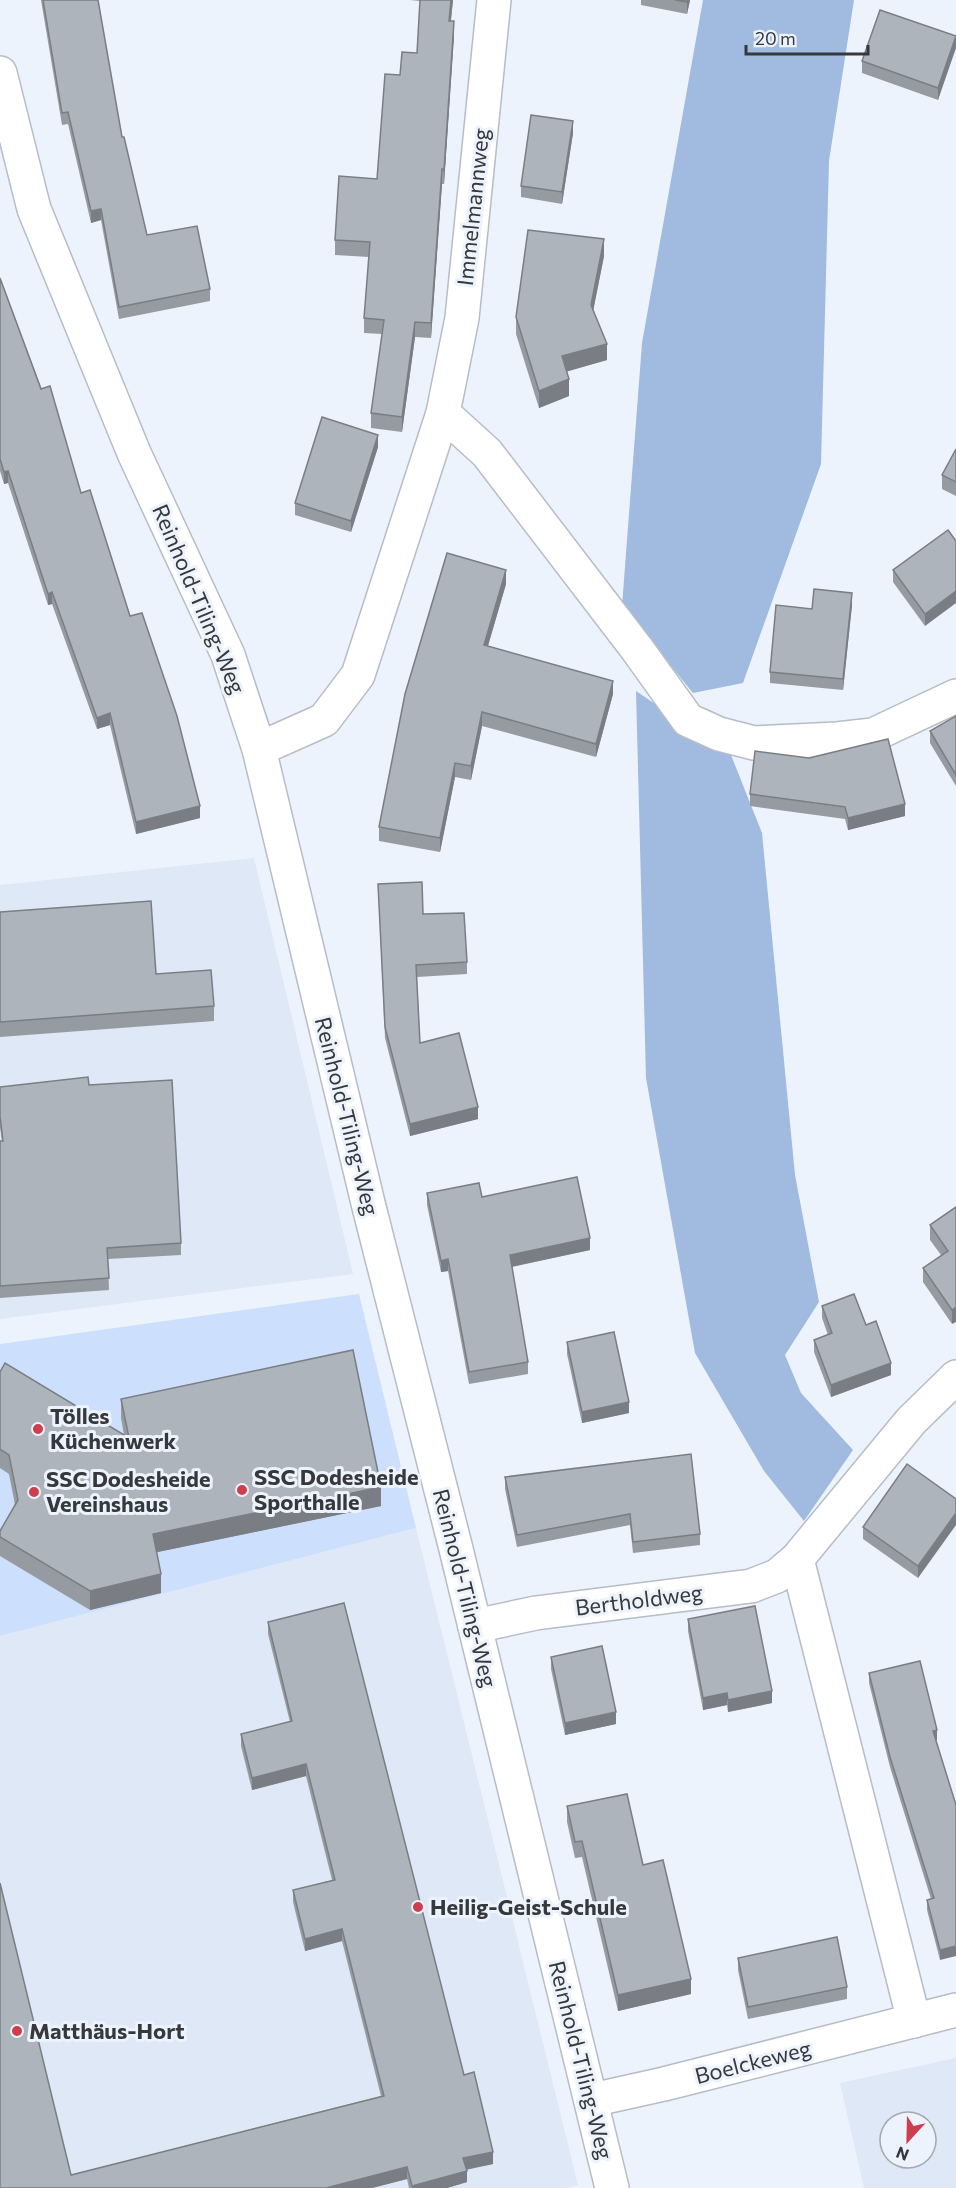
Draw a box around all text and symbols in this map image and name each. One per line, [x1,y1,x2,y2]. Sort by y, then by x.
scale bar [746,18,868,56]
text: 20 m [755,27,796,49]
street label: Immelmannweg [451,127,494,287]
street label: Reinhold-Tiling-Weg [147,500,252,698]
street label: Reinhold-Tiling-Weg [310,1014,385,1218]
place label: Tölles Küchenwerk [50,1402,176,1454]
marker: Tölles Küchenwerk [31,1422,45,1436]
place label: SSC Dodesheide Sporthalle [254,1463,419,1515]
place label: SSC Dodesheide Vereinshaus [46,1465,211,1517]
marker: SSC Dodesheide Sporthalle [235,1483,249,1497]
marker: SSC Dodesheide Vereinshaus [27,1485,41,1499]
street label: Reinhold-Tiling-Weg [428,1486,503,1690]
street label: Bertholdweg [574,1578,704,1621]
place label: Heilig-Geist-Schule [430,1893,627,1920]
marker: Heilig-Geist-Schule [411,1900,425,1914]
street label: Reinhold-Tiling-Weg [544,1958,619,2162]
place label: Matthäus-Hort [29,2017,185,2044]
marker: Matthäus-Hort [10,2024,24,2038]
street label: Boelckeweg [692,2034,814,2089]
north arrow [878,2110,938,2170]
text: N [893,2143,911,2165]

